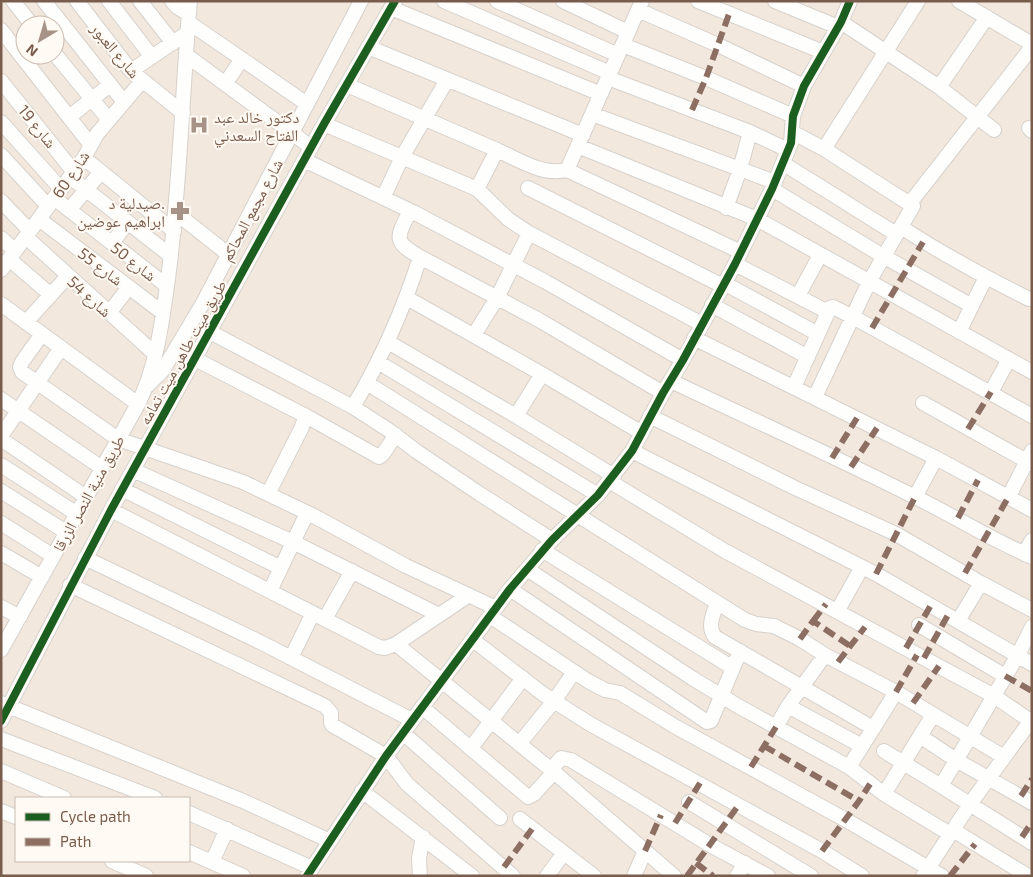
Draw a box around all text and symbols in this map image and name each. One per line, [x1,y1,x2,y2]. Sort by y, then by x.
north arrow [15,15,65,65]
street label: شارع العبور [85,18,145,83]
text: N [22,41,41,60]
street label: شارع 19 [13,101,61,152]
place label: دكتور خالد عبد الفتاح السعدني [214,107,299,148]
hospital icon: دكتور خالد عبد الفتاح السعدني [188,114,210,136]
street label: شارع 60 [47,147,94,202]
street label: شارع مجمع المحاكم [216,155,288,265]
place label: صيدلية د. ابراهيم عوضين [77,193,165,232]
pharmacy icon: صيدلية د. ابراهيم عوضين [169,200,191,222]
street label: شارع 50 [106,237,160,286]
street label: شارع 55 [74,243,127,291]
street label: شارع 54 [63,271,116,322]
street label: طريق ميت طاهر, ميت تمامه [134,276,232,429]
street label: طريق منية النصر الزرقا [48,432,130,555]
legend [15,797,190,862]
text: Cycle path [60,807,131,825]
text: Path [60,832,91,850]

